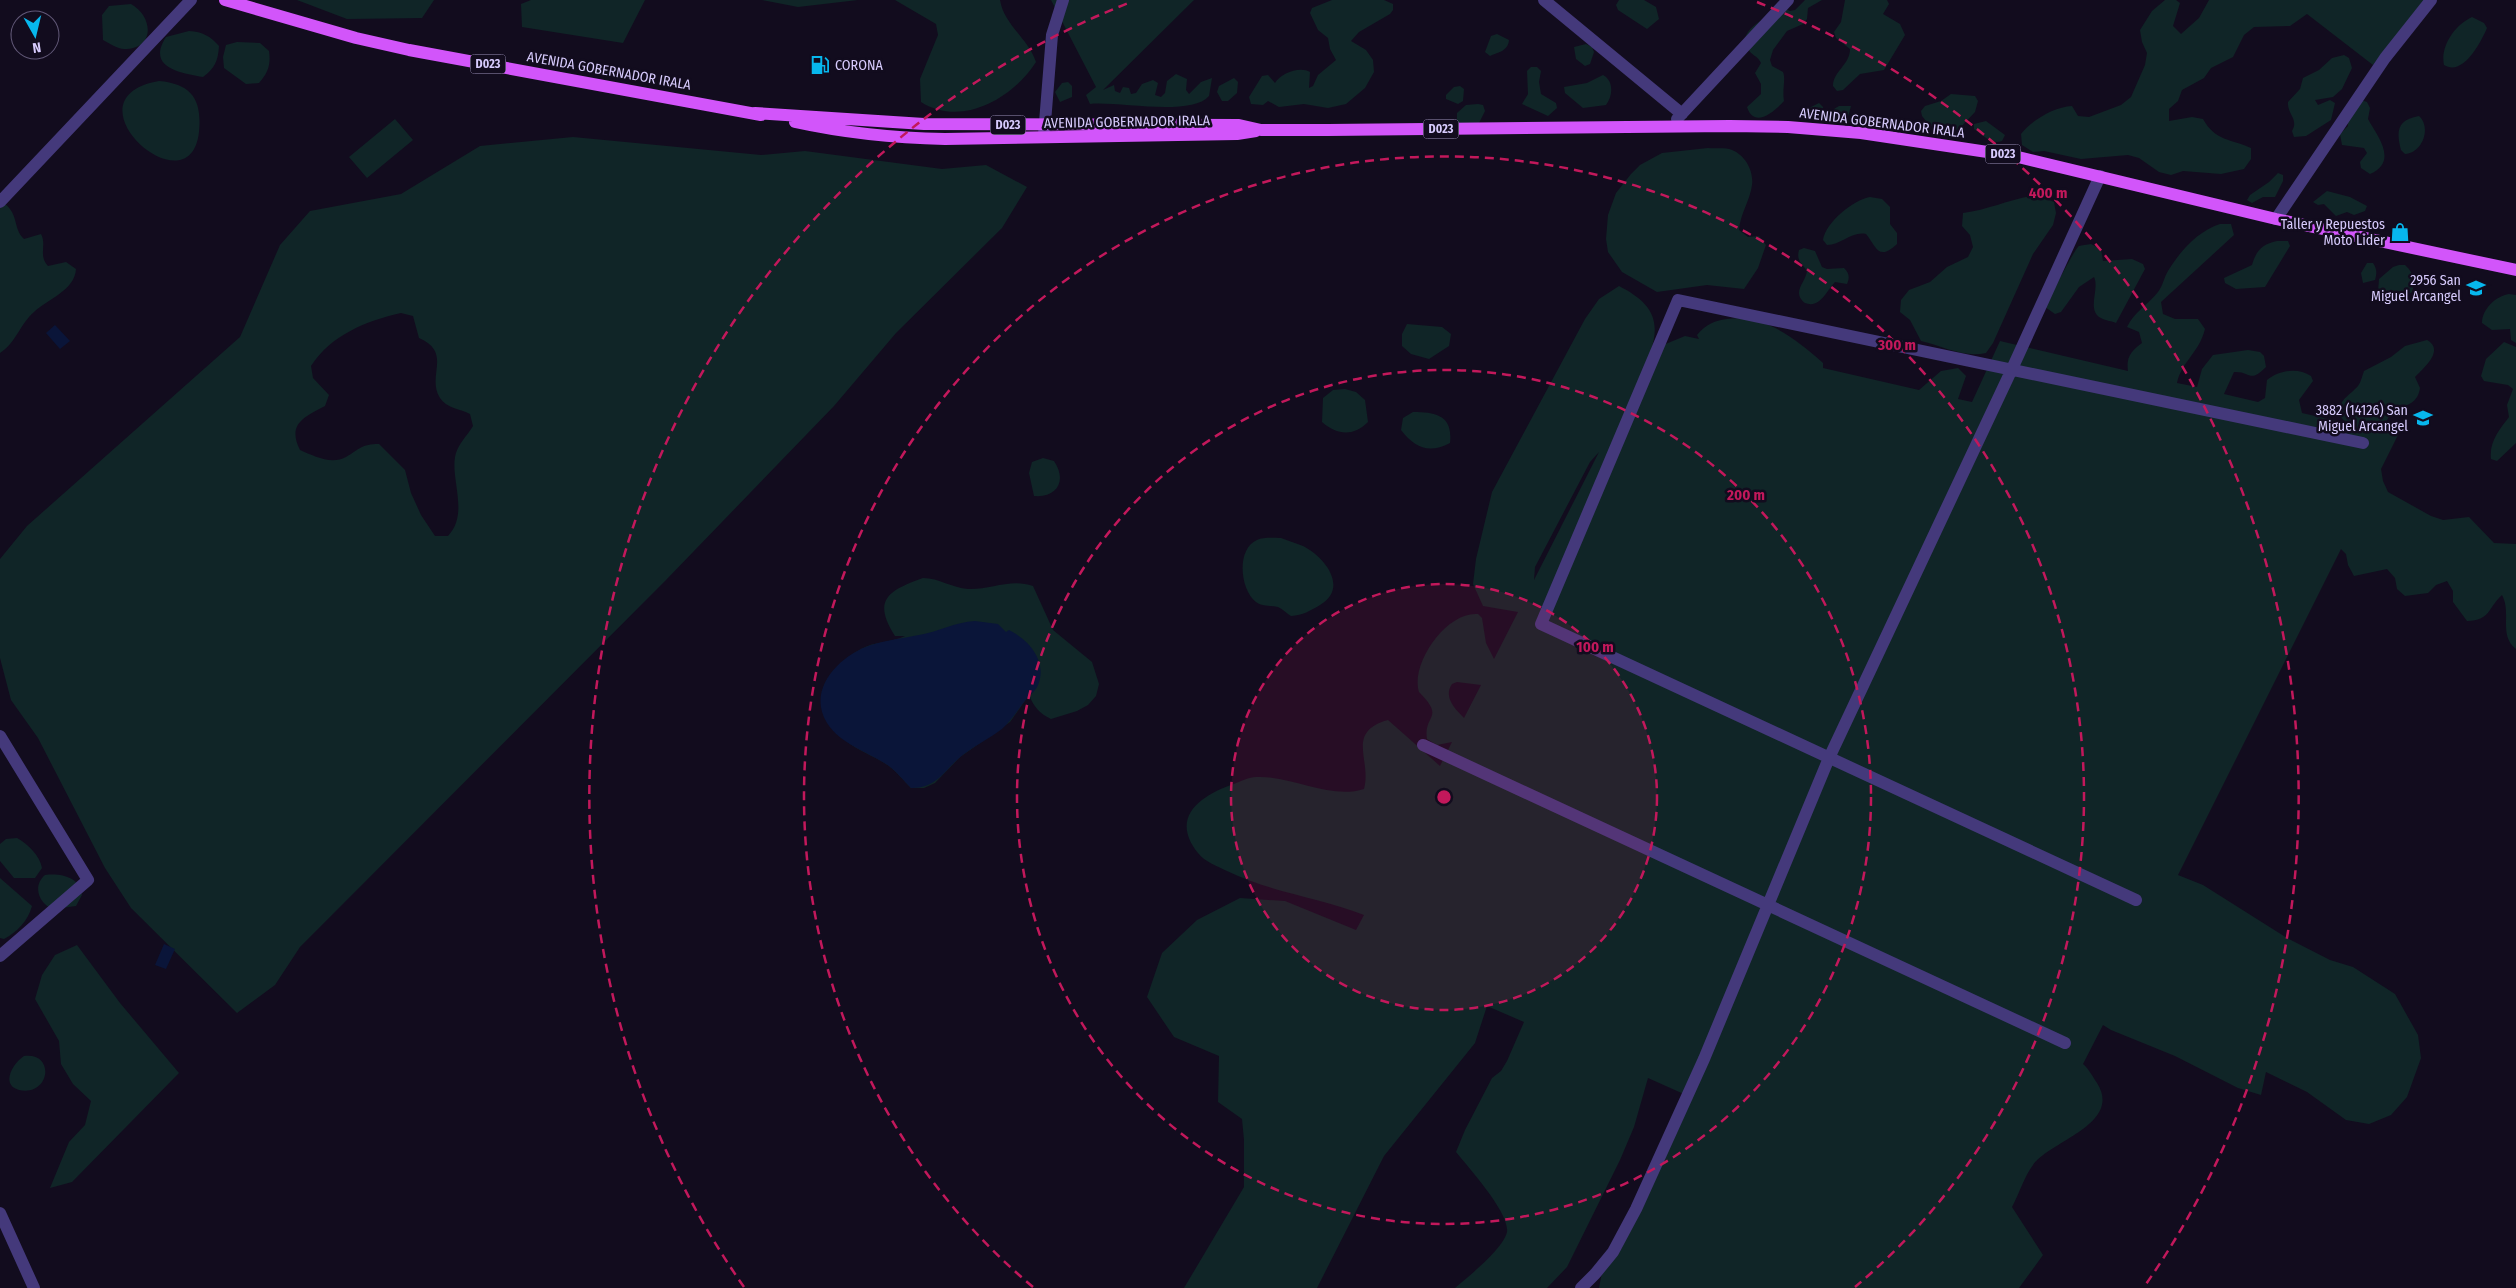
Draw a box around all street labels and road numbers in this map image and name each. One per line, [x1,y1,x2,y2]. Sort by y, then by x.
street label: AVENIDA GOBERNADOR IRALA [526,48,693,94]
road number: D023 [470,54,506,74]
street label: AVENIDA GOBERNADOR IRALA [1798,104,1966,142]
street label: AVENIDA GOBERNADOR IRALA [1044,112,1211,132]
road number: D023 [990,116,1026,134]
road number: D023 [1424,120,1458,138]
road number: D023 [1986,144,2020,164]

